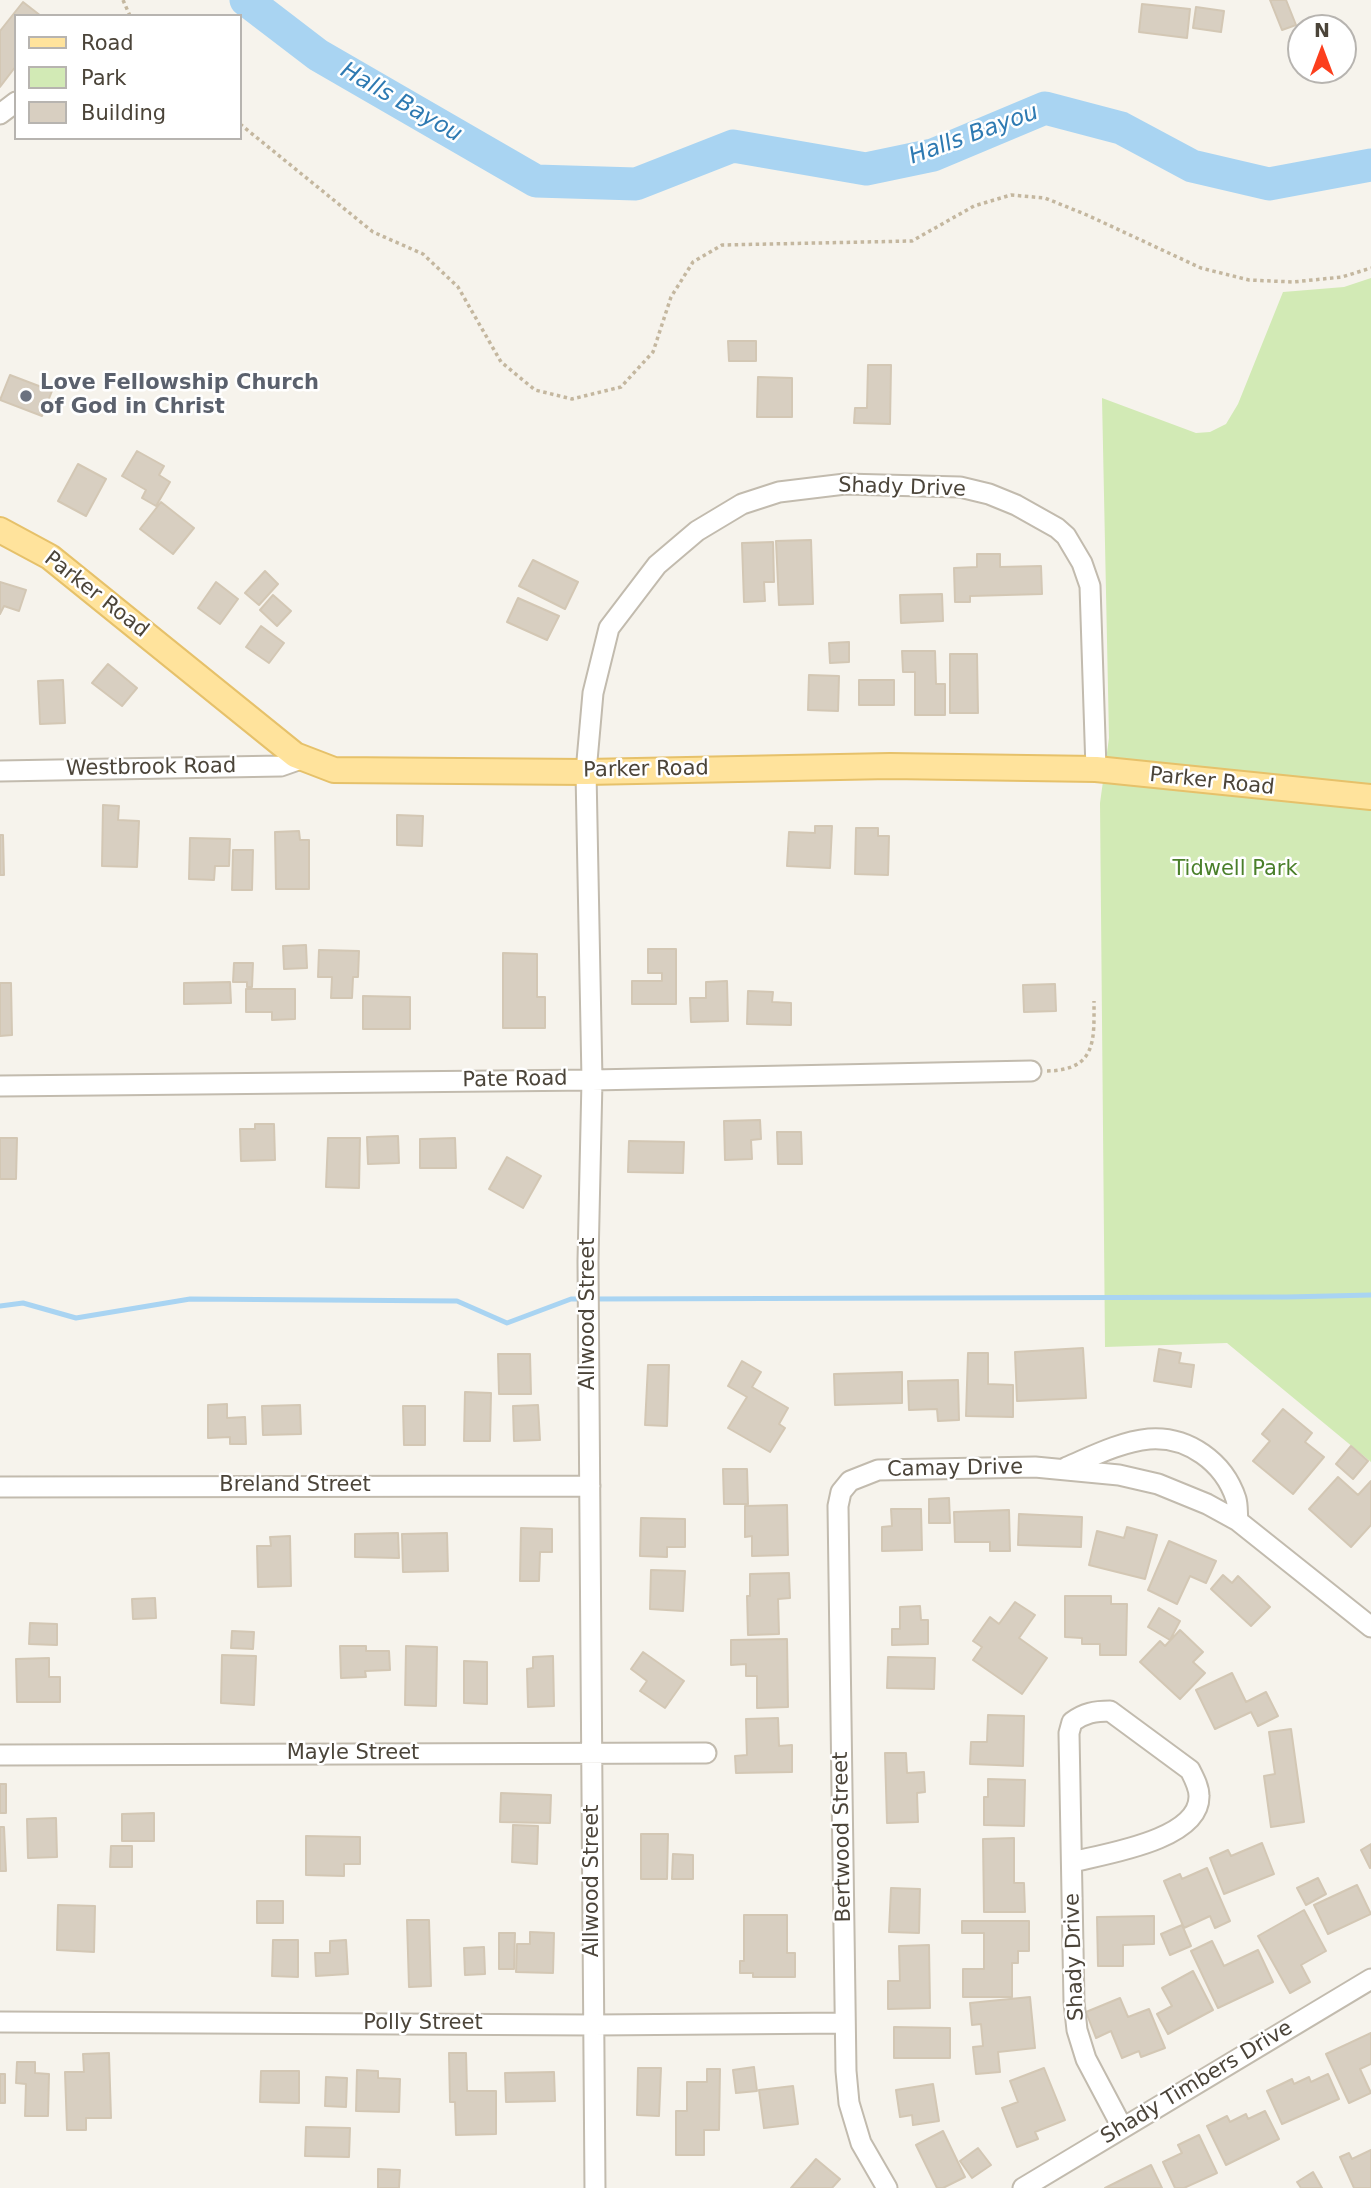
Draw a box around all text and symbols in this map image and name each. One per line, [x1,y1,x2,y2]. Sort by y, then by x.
legend [14,14,242,140]
north arrow [1287,14,1357,84]
text: N [1314,19,1330,41]
text: Road [81,31,134,55]
water label: Halls Bayou [335,57,467,149]
text: Park [81,66,126,90]
water label: Halls Bayou [906,99,1042,171]
text: Building [81,101,166,125]
place label: Love Fellowship Church of God in Christ [40,371,319,421]
marker: Love Fellowship Church of God in Christ [18,388,34,404]
street label: Shady Drive [838,473,966,503]
street label: Parker Road [39,546,153,644]
street label: Westbrook Road [66,754,236,782]
street label: Parker Road [583,756,709,784]
street label: Parker Road [1148,763,1276,801]
park label: Tidwell Park [1172,857,1298,883]
street label: Pate Road [462,1066,568,1094]
street label: Allwood Street [576,1238,602,1390]
street label: Camay Drive [887,1455,1023,1483]
street label: Breland Street [219,1473,371,1499]
street label: Mayle Street [287,1741,419,1767]
street label: Bertwood Street [829,1751,857,1923]
street label: Allwood Street [580,1805,606,1957]
street label: Shady Drive [1060,1893,1090,2021]
street label: Polly Street [363,2011,483,2037]
street label: Shady Timbers Drive [1097,2016,1297,2150]

